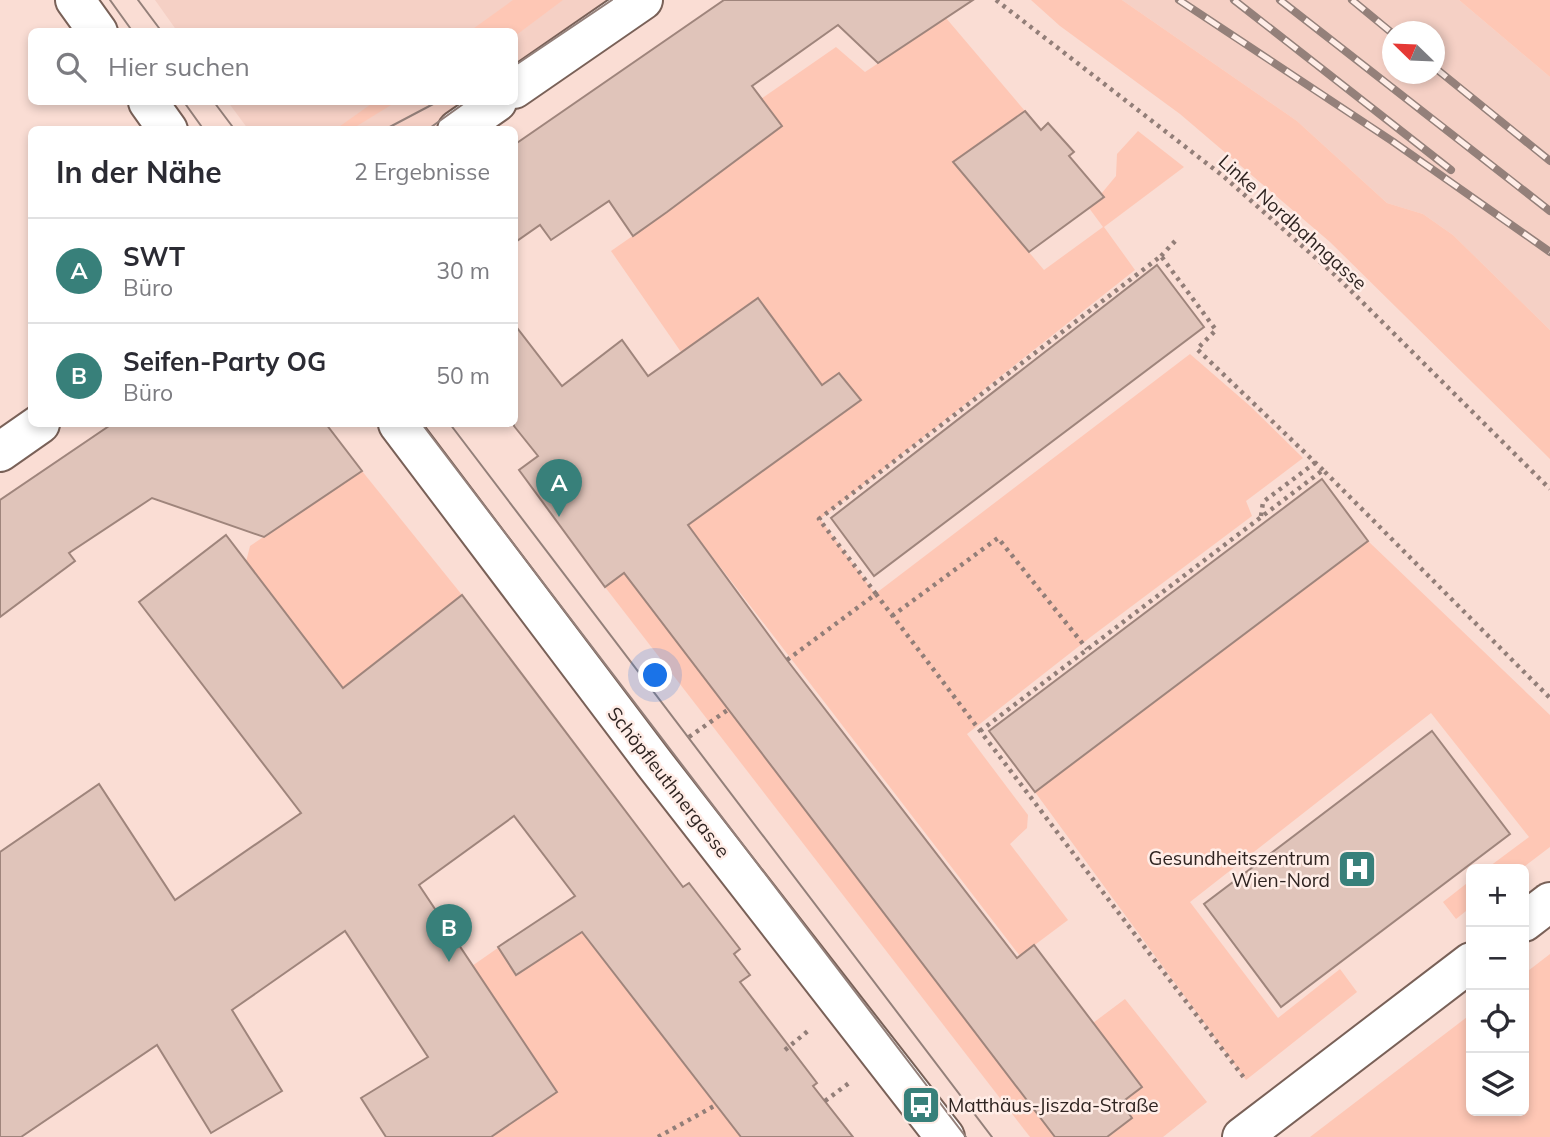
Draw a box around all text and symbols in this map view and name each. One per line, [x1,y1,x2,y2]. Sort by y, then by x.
north arrow [1382,21,1445,84]
search box [28,28,518,105]
icon: search [52,48,90,86]
text: Hier suchen [108,50,250,83]
street label: Linke Nordbahngasse [1214,149,1372,295]
text: In der Nähe [56,153,222,191]
text: 2 Ergebnisse [354,157,490,186]
text: SWT [123,240,185,273]
text: A [70,256,88,285]
text: 30 m [436,256,490,285]
text: Büro [123,273,173,302]
text: Seifen-Party OG [123,345,326,378]
text: B [71,361,87,390]
text: 50 m [436,361,490,390]
text: Büro [123,378,173,407]
pin: A [536,459,582,517]
your location [638,658,672,692]
street label: Schöpfleuthnergasse [603,702,735,862]
place label: Gesundheitszentrum Wien-Nord [1149,846,1330,892]
hospital icon: Gesundheitszentrum Wien-Nord [1336,848,1378,890]
map controls [1466,864,1529,1116]
button: + [1466,864,1529,927]
pin: B [426,904,472,962]
button: − [1466,927,1529,990]
button: locate [1466,990,1529,1053]
button: layers [1466,1053,1529,1116]
bus stop icon: Matthäus-Jiszda-Straße [900,1084,942,1126]
place label: Matthäus-Jiszda-Straße [948,1093,1159,1117]

